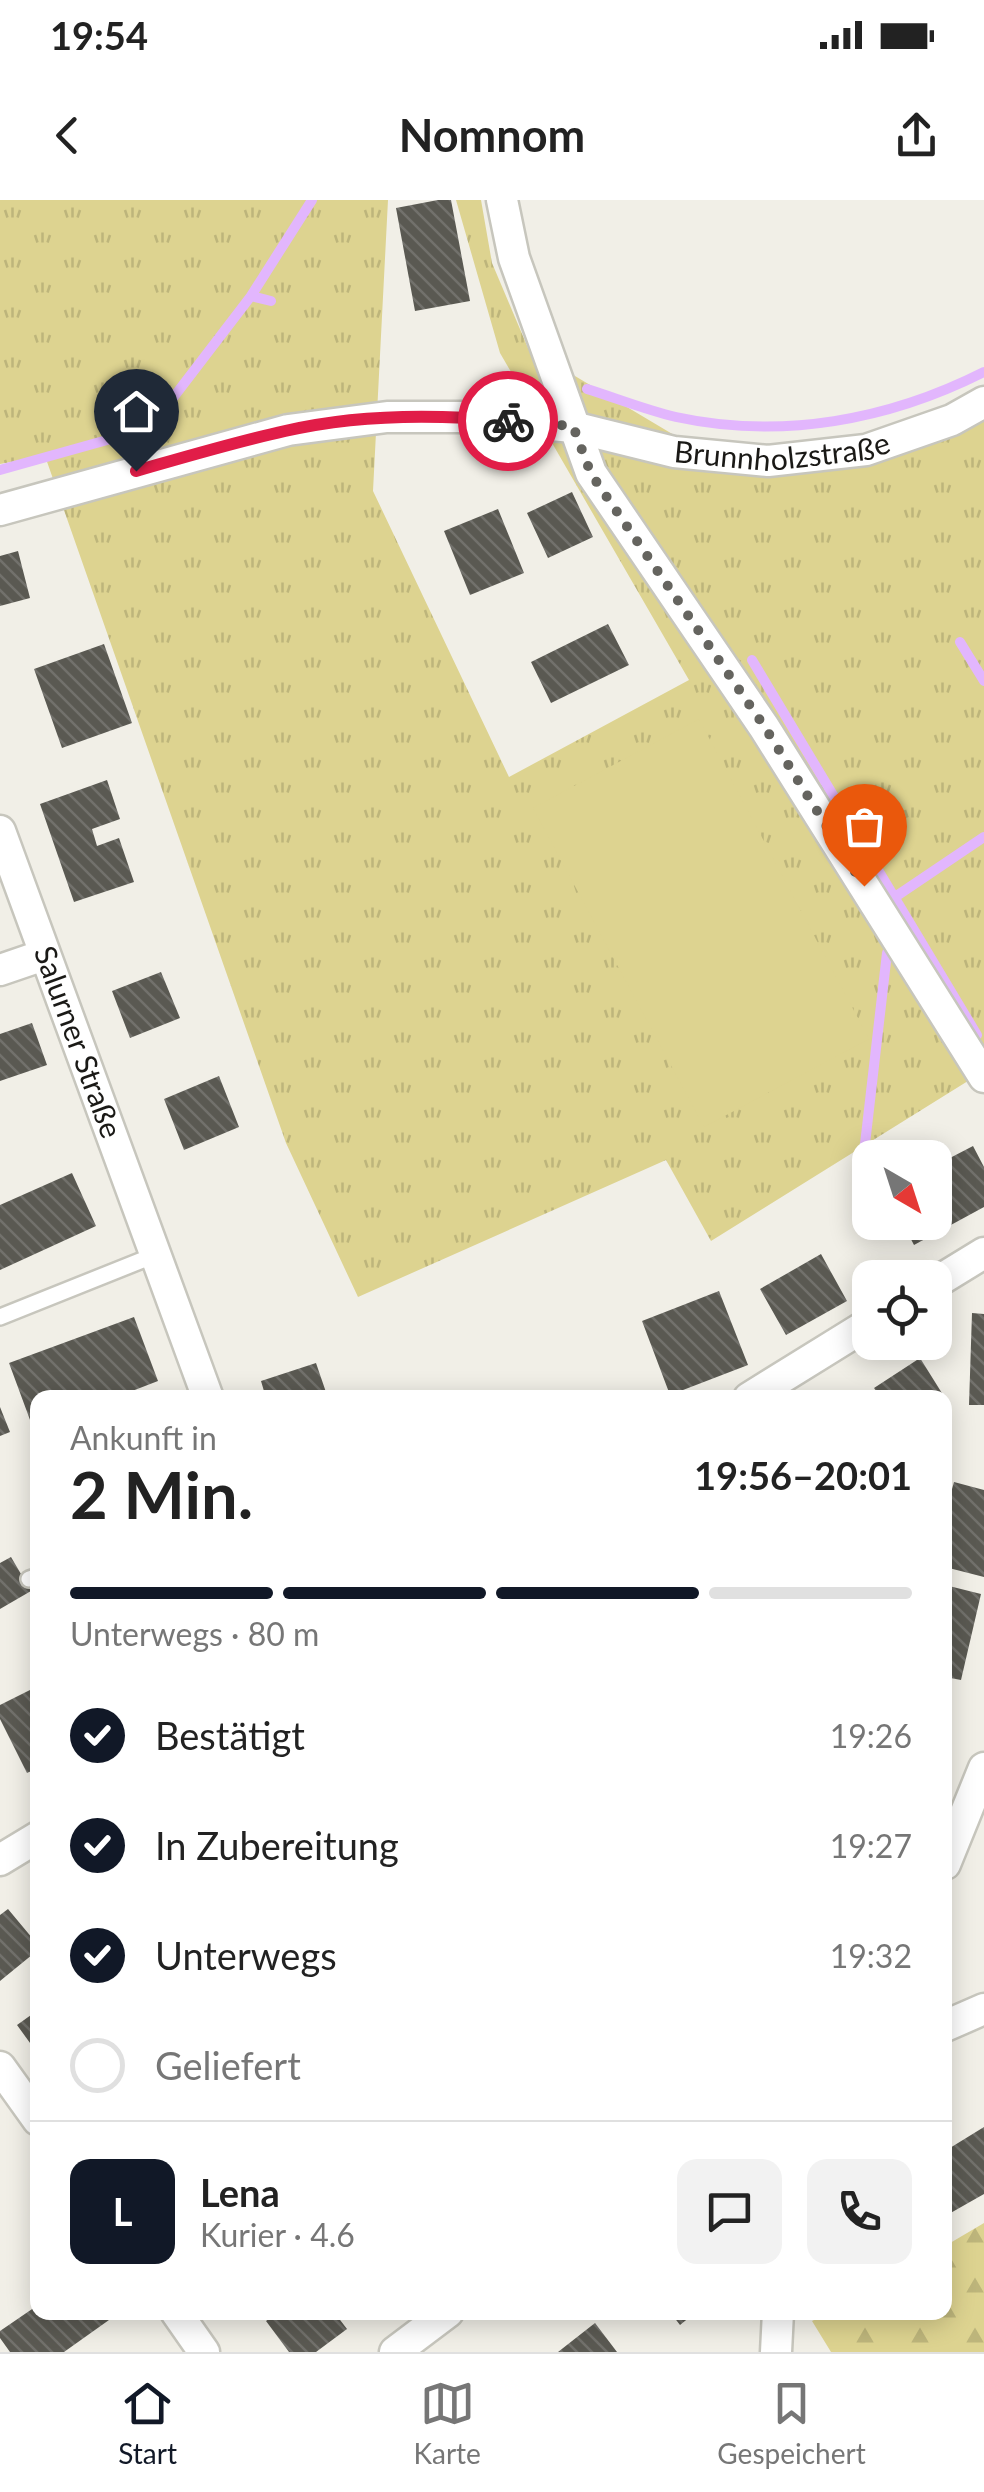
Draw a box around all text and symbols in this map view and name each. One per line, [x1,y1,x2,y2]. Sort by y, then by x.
text: 19:54 [50,12,148,58]
icon: back [40,108,95,163]
text: Nomnom [399,108,585,162]
icon: share [889,108,944,163]
pin [94,369,179,472]
courier [458,371,558,471]
icon: home [109,384,164,439]
icon: bike [481,394,536,449]
street label: Brunnholzstraße [673,423,894,477]
pin [822,784,907,887]
icon: bag [837,799,892,854]
street label: Salurner Straße [28,941,131,1142]
north arrow [852,1140,952,1240]
map controls [852,1140,952,1360]
button: locate [852,1260,952,1360]
text: Ankunft in [70,1418,217,1457]
text: 19:56–20:01 [694,1452,912,1498]
text: 2 Min. [70,1455,253,1533]
text: Unterwegs · 80 m [70,1614,319,1653]
icon: check [70,1708,125,1763]
text: Bestätigt [155,1712,305,1758]
text: 19:26 [830,1716,912,1755]
icon: check [70,1818,125,1873]
text: In Zubereitung [155,1822,399,1868]
text: 19:27 [830,1826,912,1865]
icon: check [70,1928,125,1983]
text: Unterwegs [155,1932,337,1978]
text: 19:32 [830,1936,912,1975]
text: Geliefert [155,2042,301,2088]
button: chat [677,2159,782,2264]
button: phone [807,2159,912,2264]
text: Lena [200,2169,280,2215]
text: L [113,2188,132,2234]
text: Kurier · 4.6 [200,2215,355,2254]
tab: Start [118,2376,177,2470]
tab: Karte [414,2376,481,2470]
tab: Gespeichert [717,2376,866,2470]

